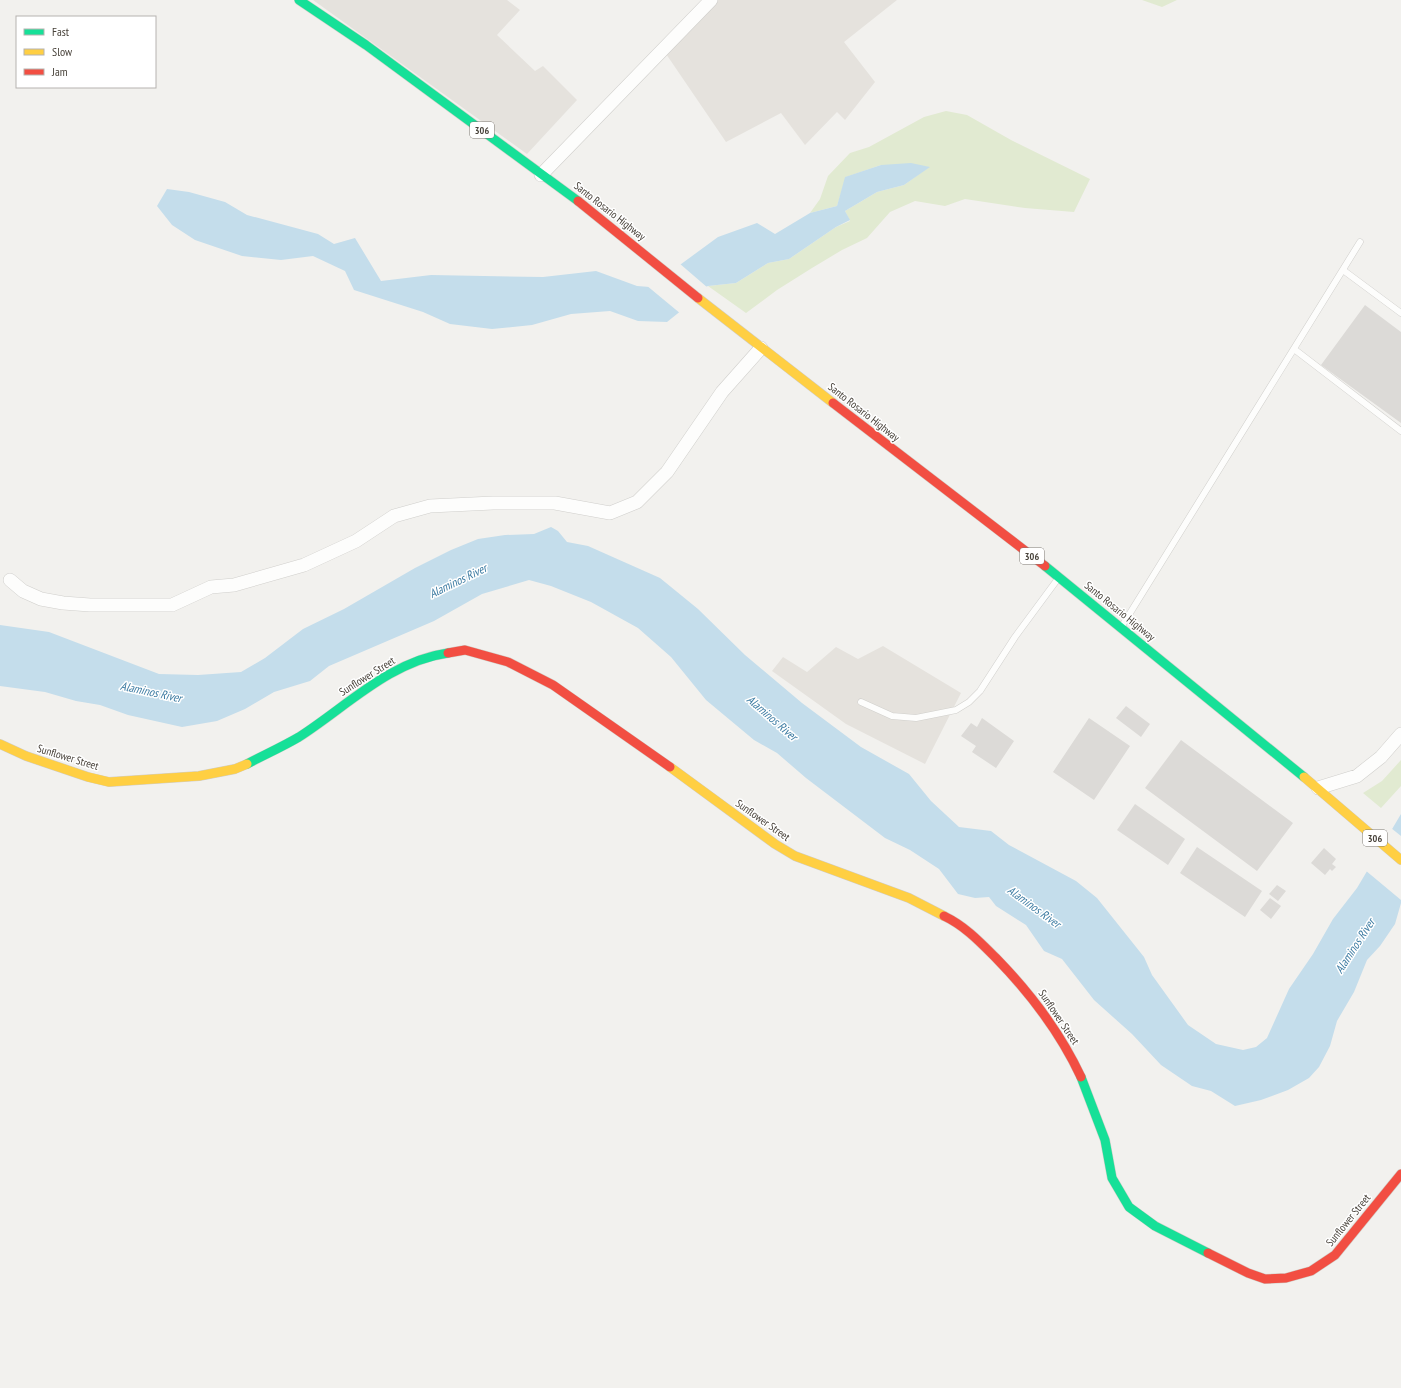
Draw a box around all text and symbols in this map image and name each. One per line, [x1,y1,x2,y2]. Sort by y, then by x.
legend [16,16,156,88]
text: Fast [52,24,70,39]
text: Slow [52,44,73,59]
text: Jam [51,64,68,79]
road number: 306 [470,122,494,138]
street label: Santo Rosario Highway [571,179,649,244]
street label: Santo Rosario Highway [825,380,903,445]
road number: 306 [1020,548,1044,564]
water label: Alaminos River [427,559,490,601]
street label: Santo Rosario Highway [1082,578,1159,644]
street label: Sunflower Street [336,653,398,699]
water label: Alaminos River [119,678,185,706]
water label: Alaminos River [744,692,802,745]
street label: Sunflower Street [36,741,100,773]
street label: Sunflower Street [733,796,793,844]
road number: 306 [1363,830,1387,846]
water label: Alaminos River [1005,882,1065,932]
water label: Alaminos River [1331,914,1379,976]
street label: Sunflower Street [1036,987,1082,1047]
street label: Sunflower Street [1323,1191,1373,1249]

